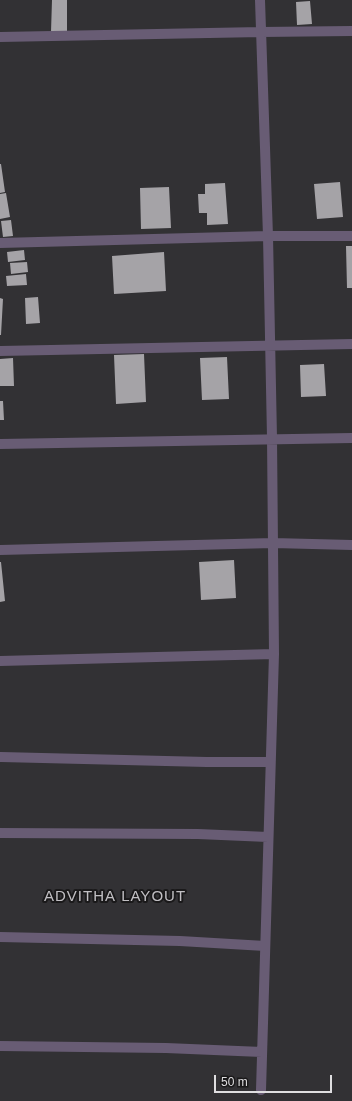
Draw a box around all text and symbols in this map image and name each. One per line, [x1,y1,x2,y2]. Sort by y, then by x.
district label: ADVITHA LAYOUT [44,888,186,906]
scale bar [216,1067,334,1093]
text: 50 m [221,1075,248,1089]

